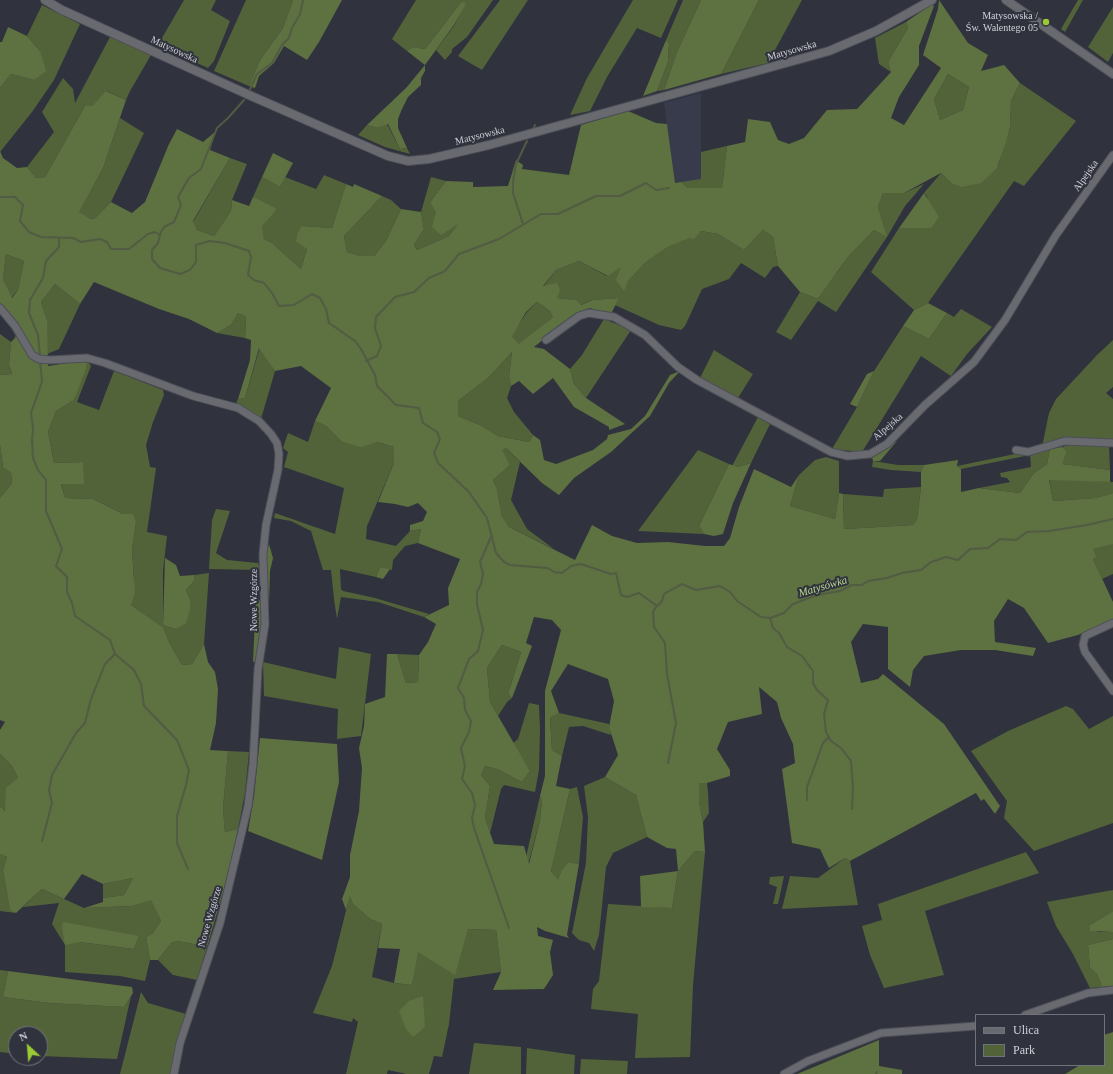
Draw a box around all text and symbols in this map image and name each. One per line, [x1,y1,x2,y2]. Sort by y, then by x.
place label: Matysowska / Św. Walentego 05 [966,10,1038,34]
marker: Matysowska / Św. Walentego 05 [1041,17,1051,27]
street label: Matysowska [149,34,199,66]
street label: Matysowska [766,38,818,64]
street label: Matysowska [454,124,506,148]
street label: Alpejska [1071,158,1101,194]
street label: Alpejska [871,411,905,443]
street label: Nowe Wzgórze [248,569,260,631]
water label: Matysówka [797,574,849,600]
street label: Nowe Wzgórze [196,885,224,949]
legend [975,1014,1105,1066]
text: Ulica [1013,1023,1039,1037]
north arrow [8,1026,48,1066]
text: N [17,1029,29,1043]
text: Park [1013,1043,1035,1057]

